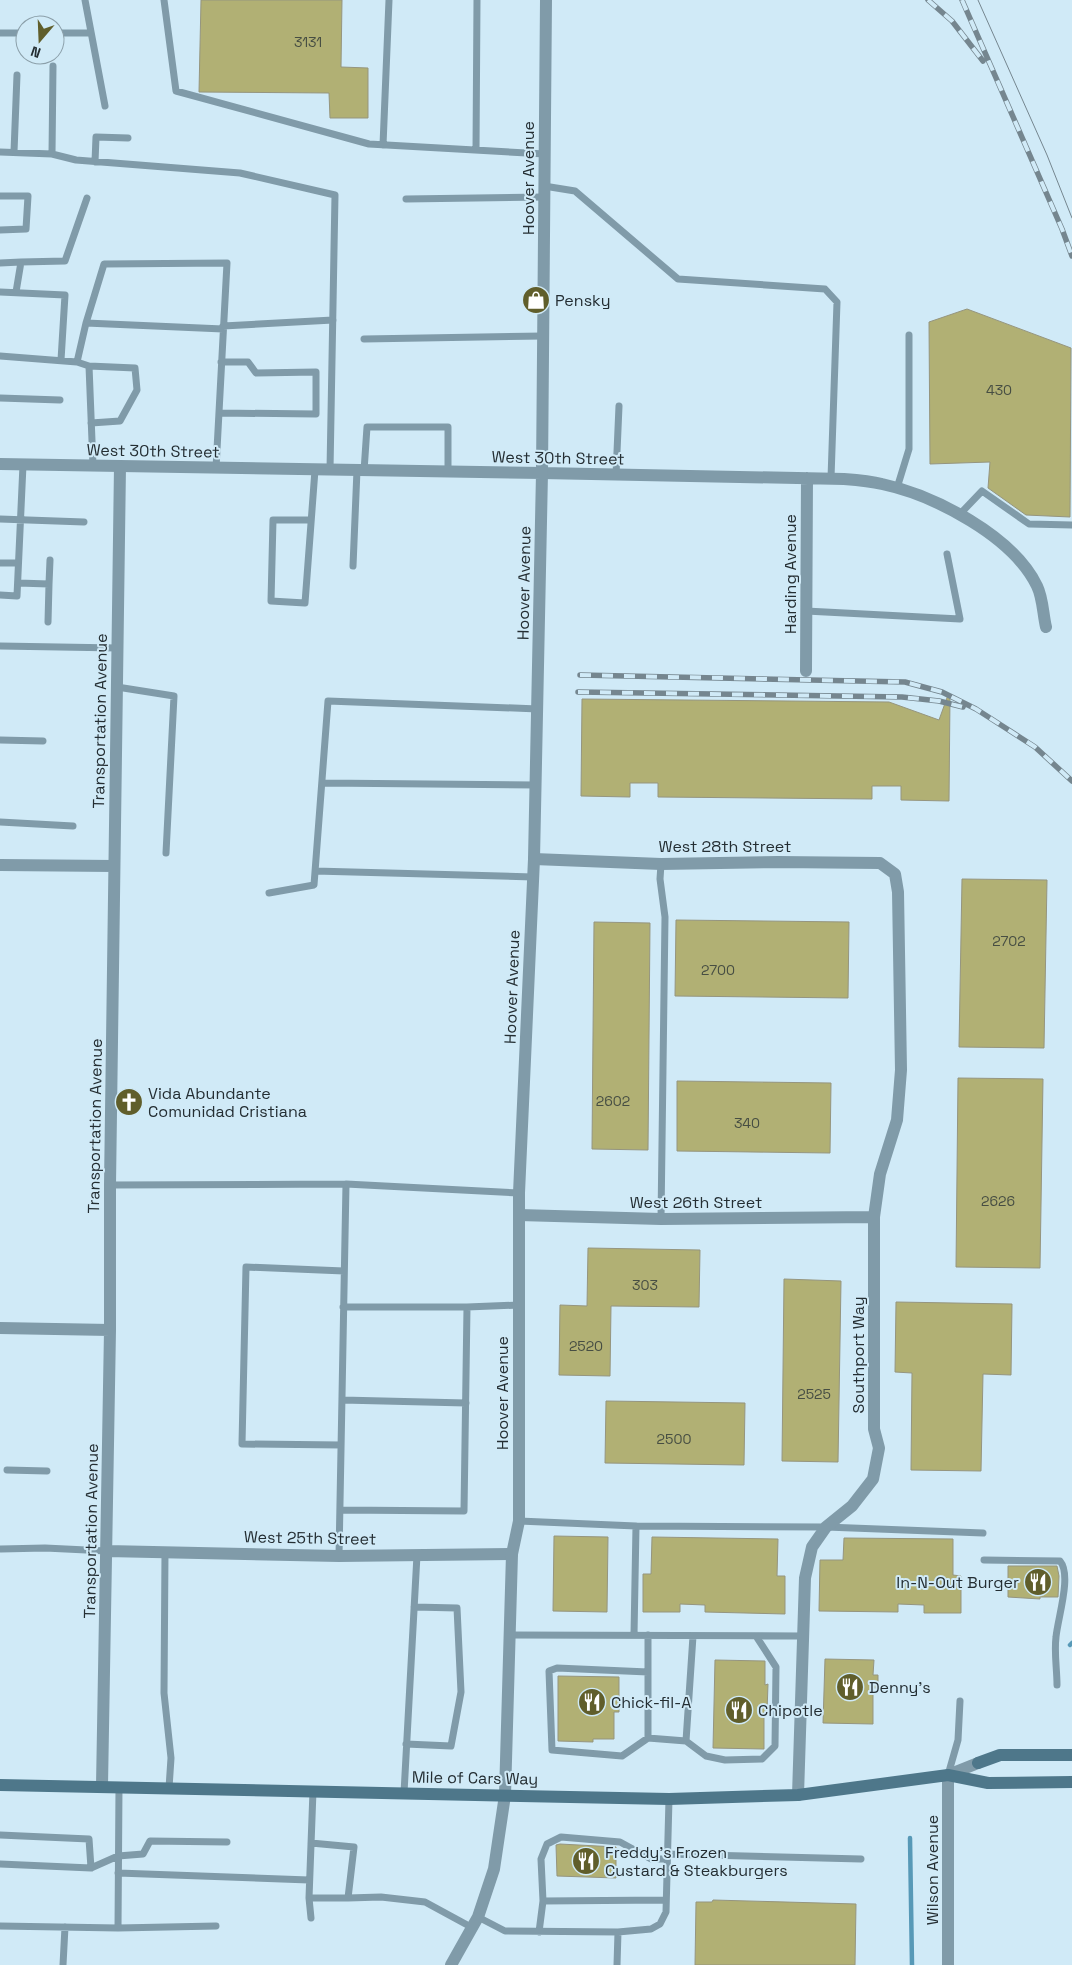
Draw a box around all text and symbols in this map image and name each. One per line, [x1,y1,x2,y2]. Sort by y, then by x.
north arrow [15,15,65,65]
house number: 3131 [294,33,322,51]
text: N [28,42,43,62]
street label: Hoover Avenue [518,121,539,235]
shop icon: Pensky [521,285,551,315]
place label: Pensky [555,290,610,311]
house number: 430 [986,381,1012,399]
street label: West 30th Street [86,439,220,463]
street label: West 30th Street [491,446,625,470]
street label: Harding Avenue [780,514,801,634]
street label: Hoover Avenue [513,526,535,640]
street label: Transportation Avenue [88,633,112,809]
street label: West 28th Street [659,836,791,857]
street label: Hoover Avenue [500,930,524,1044]
house number: 2702 [992,932,1026,950]
house number: 2700 [701,961,735,979]
street label: Transportation Avenue [83,1038,107,1214]
place label: Vida Abundante Comunidad Cristiana [148,1083,307,1122]
church icon: Vida Abundante Comunidad Cristiana [114,1087,144,1117]
house number: 2602 [596,1092,630,1110]
house number: 340 [734,1114,760,1132]
street label: West 26th Street [630,1192,762,1213]
house number: 2626 [981,1192,1015,1210]
house number: 303 [632,1276,658,1294]
street label: Southport Way [848,1297,869,1413]
street label: Hoover Avenue [492,1336,513,1450]
house number: 2520 [569,1337,603,1355]
house number: 2525 [797,1385,831,1403]
house number: 2500 [657,1430,691,1448]
street label: Transportation Avenue [79,1443,103,1619]
street label: West 25th Street [244,1526,376,1550]
restaurant icon: In-N-Out Burger [1023,1567,1053,1597]
place label: In-N-Out Burger [896,1572,1019,1593]
restaurant icon: Denny's [835,1672,865,1702]
place label: Denny's [869,1677,931,1698]
restaurant icon: Chick-fil-A [577,1687,607,1717]
place label: Chick-fil-A [611,1692,691,1713]
restaurant icon: Chipotle [724,1695,754,1725]
place label: Chipotle [758,1700,823,1721]
street label: Mile of Cars Way [412,1766,538,1790]
street label: Wilson Avenue [922,1815,943,1925]
place label: Freddy's Frozen Custard & Steakburgers [605,1842,788,1881]
restaurant icon: Freddy's Frozen Custard & Steakburgers [571,1846,601,1876]

